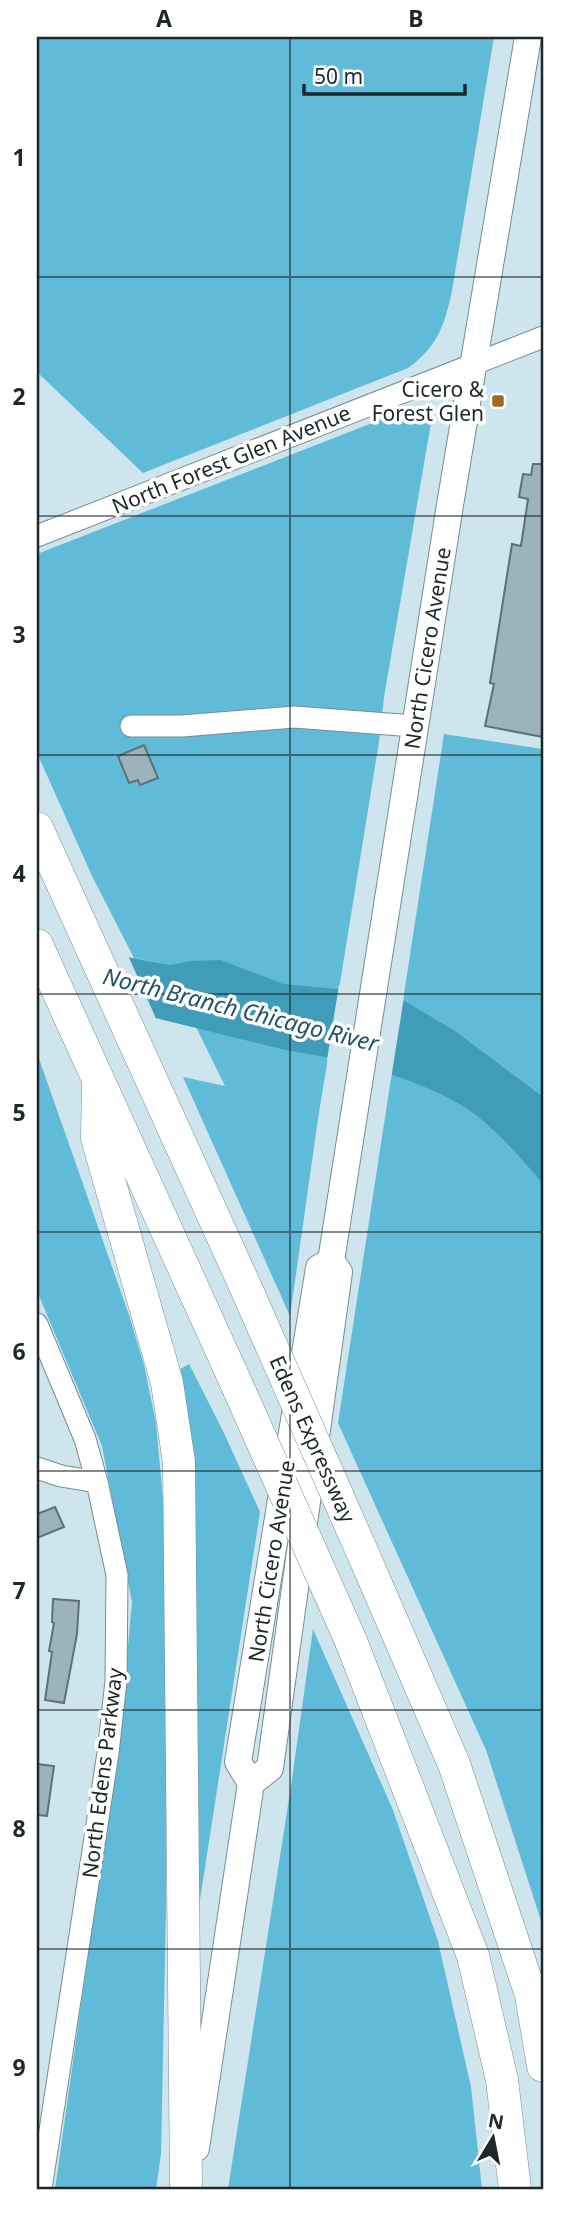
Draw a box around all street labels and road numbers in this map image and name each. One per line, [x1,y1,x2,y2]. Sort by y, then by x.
street label: North Forest Glen Avenue [108,398,354,520]
street label: North Cicero Avenue [397,545,457,751]
street label: Edens Expressway [264,1351,362,1527]
street label: North Cicero Avenue [241,1458,301,1664]
street label: North Edens Parkway [75,1666,129,1880]

